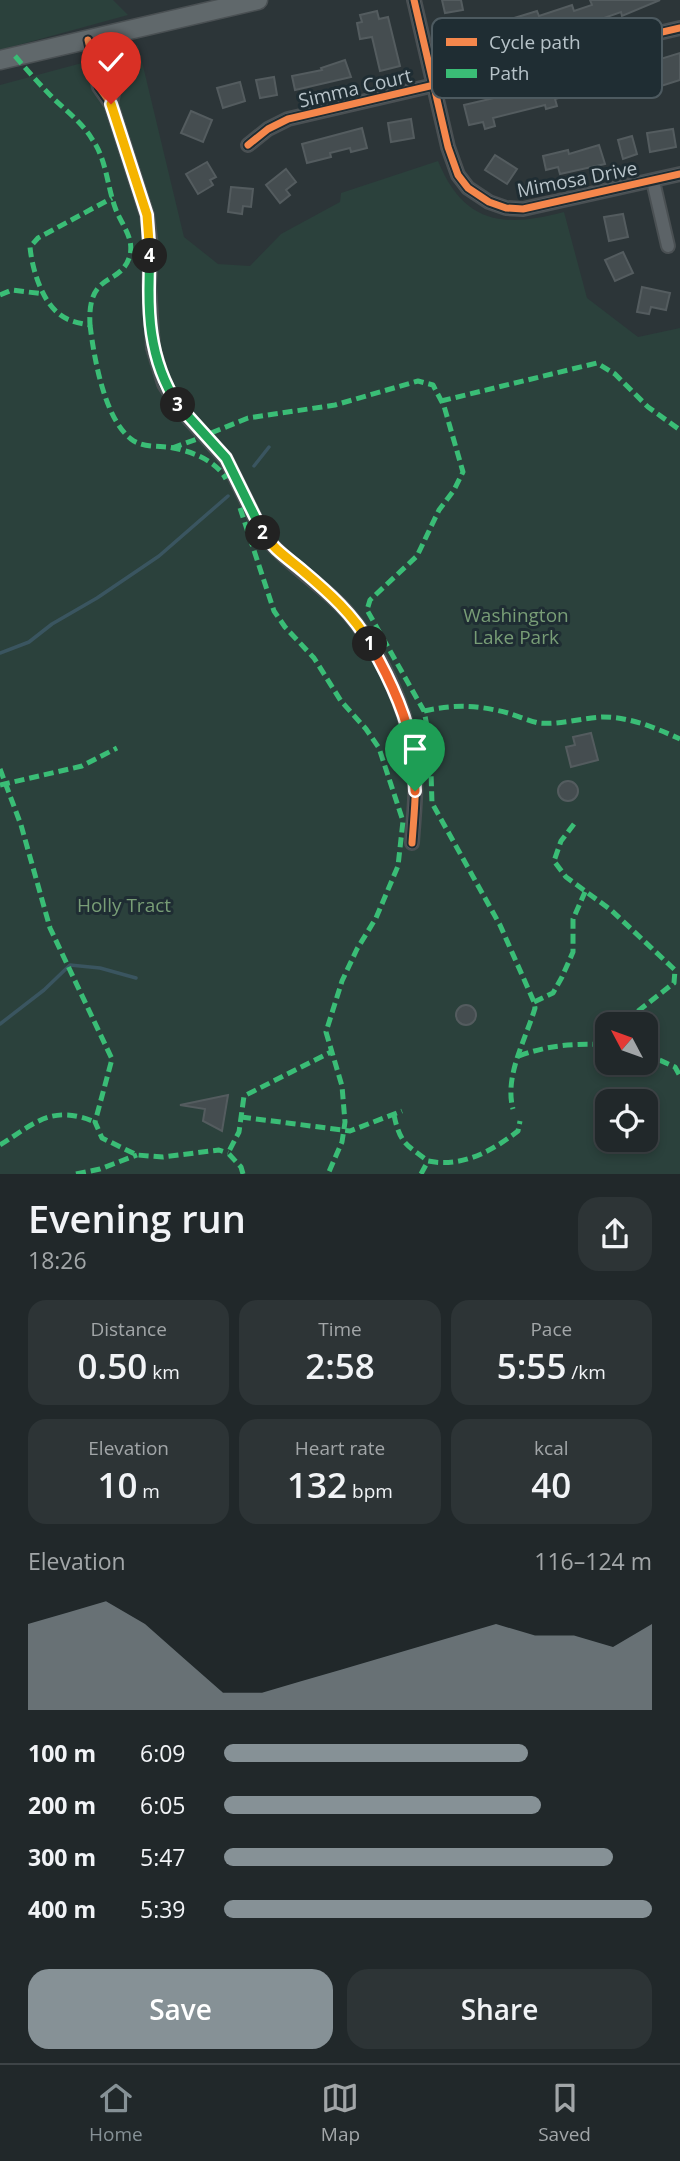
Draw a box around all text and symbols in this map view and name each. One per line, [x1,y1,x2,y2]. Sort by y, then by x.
legend [432,18,662,98]
text: Cycle path [489,29,581,55]
pin [81,32,141,104]
icon: check [92,43,130,81]
text: Path [489,60,529,86]
street label: Simma Court [296,62,414,114]
street label: Mimosa Drive [515,155,639,203]
pin: 4 [132,238,168,274]
text: 4 [144,242,155,268]
pin: 3 [160,388,196,422]
text: 3 [172,391,183,417]
pin: 2 [246,516,280,550]
text: 2 [257,519,268,545]
park label: Washington Lake Park [463,602,569,650]
pin: 1 [352,626,388,662]
text: 1 [364,630,375,656]
pin [385,719,445,791]
icon: arrive [396,730,434,768]
park label: Holly Tract [77,892,171,918]
north arrow [595,1012,658,1074]
map controls [595,1012,658,1152]
button: locate [595,1089,658,1152]
text: Evening run [28,1192,246,1244]
button: share [578,1197,652,1271]
text: 18:26 [28,1244,87,1276]
text: Distance [90,1316,167,1342]
text: Time [318,1316,362,1342]
text: Pace [530,1316,572,1342]
text: 0.50 [78,1342,147,1389]
text: 2:58 [305,1342,375,1389]
text: 5:55 [497,1342,566,1389]
text: km [147,1359,180,1385]
text: /km [566,1359,606,1385]
text: Elevation [88,1435,169,1461]
text: Heart rate [295,1435,385,1461]
text: kcal [534,1435,569,1461]
text: 10 [97,1461,137,1508]
text: 132 [287,1461,347,1508]
text: 40 [531,1461,571,1508]
text: m [137,1478,160,1504]
text: bpm [347,1478,393,1504]
text: Elevation [28,1545,126,1577]
text: 116–124 m [534,1545,652,1577]
text: 100 m [28,1737,96,1769]
text: 6:09 [140,1737,186,1769]
text: 200 m [28,1789,96,1821]
text: 6:05 [140,1789,186,1821]
text: 300 m [28,1841,96,1873]
text: 5:47 [140,1841,186,1873]
text: 400 m [28,1893,96,1925]
text: 5:39 [140,1893,186,1925]
button: Save [28,1969,333,2049]
button: Share [347,1969,652,2049]
tab: Home [89,2079,143,2147]
tab: Map [321,2079,360,2147]
tab: Saved [538,2079,591,2147]

